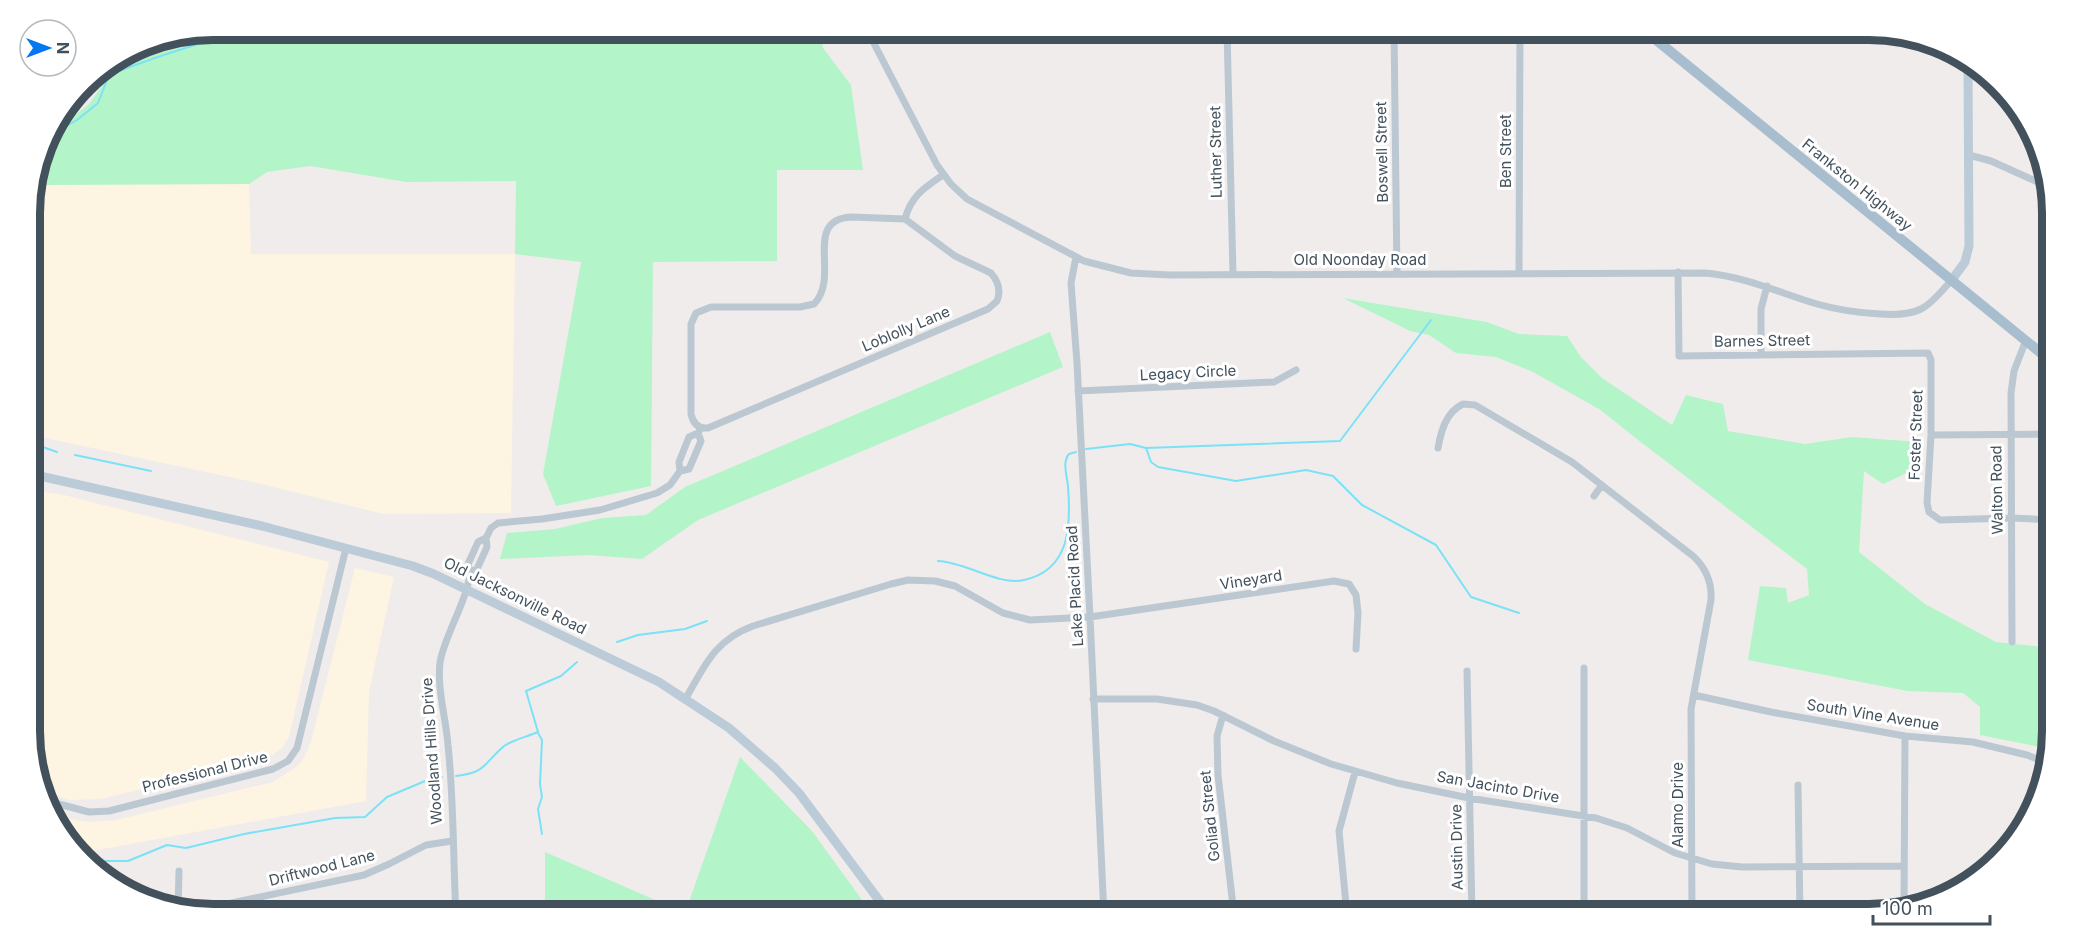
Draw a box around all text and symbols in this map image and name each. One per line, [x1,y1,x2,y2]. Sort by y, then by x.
north arrow [18,18,78,78]
text: N [53,42,73,54]
street label: Boswell Street [1371,101,1392,203]
street label: Luther Street [1205,106,1226,198]
street label: Ben Street [1496,114,1515,188]
street label: Frankston Highway [1798,134,1917,235]
street label: Old Noonday Road [1294,250,1426,269]
street label: Loblolly Lane [859,301,953,356]
street label: Barnes Street [1714,330,1810,351]
street label: Legacy Circle [1139,360,1237,385]
street label: Foster Street [1904,389,1927,481]
street label: Walton Road [1986,445,2007,535]
street label: Lake Placid Road [1062,525,1087,647]
street label: Old Jacksonville Road [441,553,590,638]
street label: Vineyard [1218,565,1283,594]
street label: Woodland Hills Drive [417,677,446,825]
street label: South Vine Avenue [1805,695,1941,734]
street label: Professional Drive [140,747,270,796]
street label: Alamo Drive [1668,762,1687,848]
street label: San Jacinto Drive [1435,766,1561,807]
street label: Goliad Street [1195,769,1224,863]
street label: Austin Drive [1446,804,1467,890]
street label: Driftwood Lane [267,845,377,890]
scale bar [1873,888,1990,926]
text: 100 m [1882,898,1933,919]

